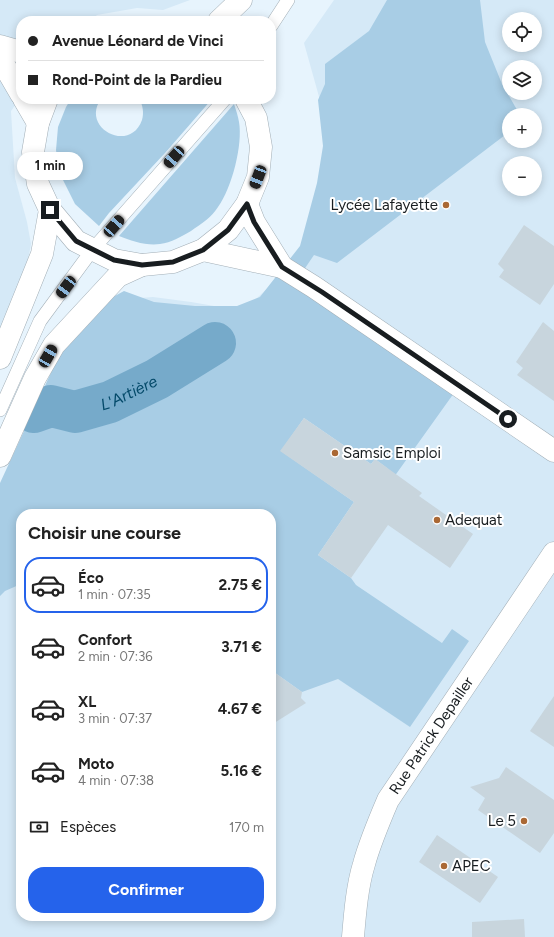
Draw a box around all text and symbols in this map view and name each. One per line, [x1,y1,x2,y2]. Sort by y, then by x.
map controls [502,12,542,196]
button: locate [502,12,542,52]
text: Avenue Léonard de Vinci [52,32,223,50]
button: layers [502,60,542,100]
text: Rond-Point de la Pardieu [52,71,222,89]
button: + [502,108,542,148]
car [162,144,186,170]
callout: 1 min [17,152,83,180]
button: − [502,156,542,196]
text: 1 min [35,158,65,173]
car [248,164,268,190]
place label: Lycée Lafayette [330,196,438,214]
marker: Lycée Lafayette [441,200,451,210]
route end [41,201,59,219]
car [102,213,126,239]
car [54,274,78,300]
car [37,343,59,369]
water label: L'Artière [98,371,160,414]
route start [499,410,517,428]
place label: Samsic Emploi [343,444,441,462]
marker: Samsic Emploi [330,448,340,458]
place label: Adequat [445,511,503,529]
marker: Adequat [432,515,442,525]
text: Choisir une course [28,522,181,544]
icon: car [30,567,66,603]
text: Éco [78,569,104,587]
text: 2.75 € [219,576,262,594]
text: 1 min · 07:35 [78,587,151,602]
icon: car [30,629,66,665]
text: Confort [78,631,132,649]
text: 3.71 € [221,638,262,656]
text: 2 min · 07:36 [78,649,153,664]
street label: Rue Patrick Depailler [385,673,477,798]
icon: car [30,691,66,727]
text: XL [78,693,96,711]
text: 4.67 € [218,700,262,718]
text: 3 min · 07:37 [78,711,152,726]
icon: car [30,753,66,789]
text: Moto [78,755,114,773]
text: 5.16 € [221,762,262,780]
text: 4 min · 07:38 [78,773,154,788]
place label: Le 5 [488,812,516,830]
icon: cash [28,816,50,838]
marker: Le 5 [519,816,529,826]
text: Espèces [60,818,116,836]
text: 170 m [229,820,264,835]
place label: APEC [452,857,491,875]
marker: APEC [439,861,449,871]
button: Confirmer [28,867,264,913]

